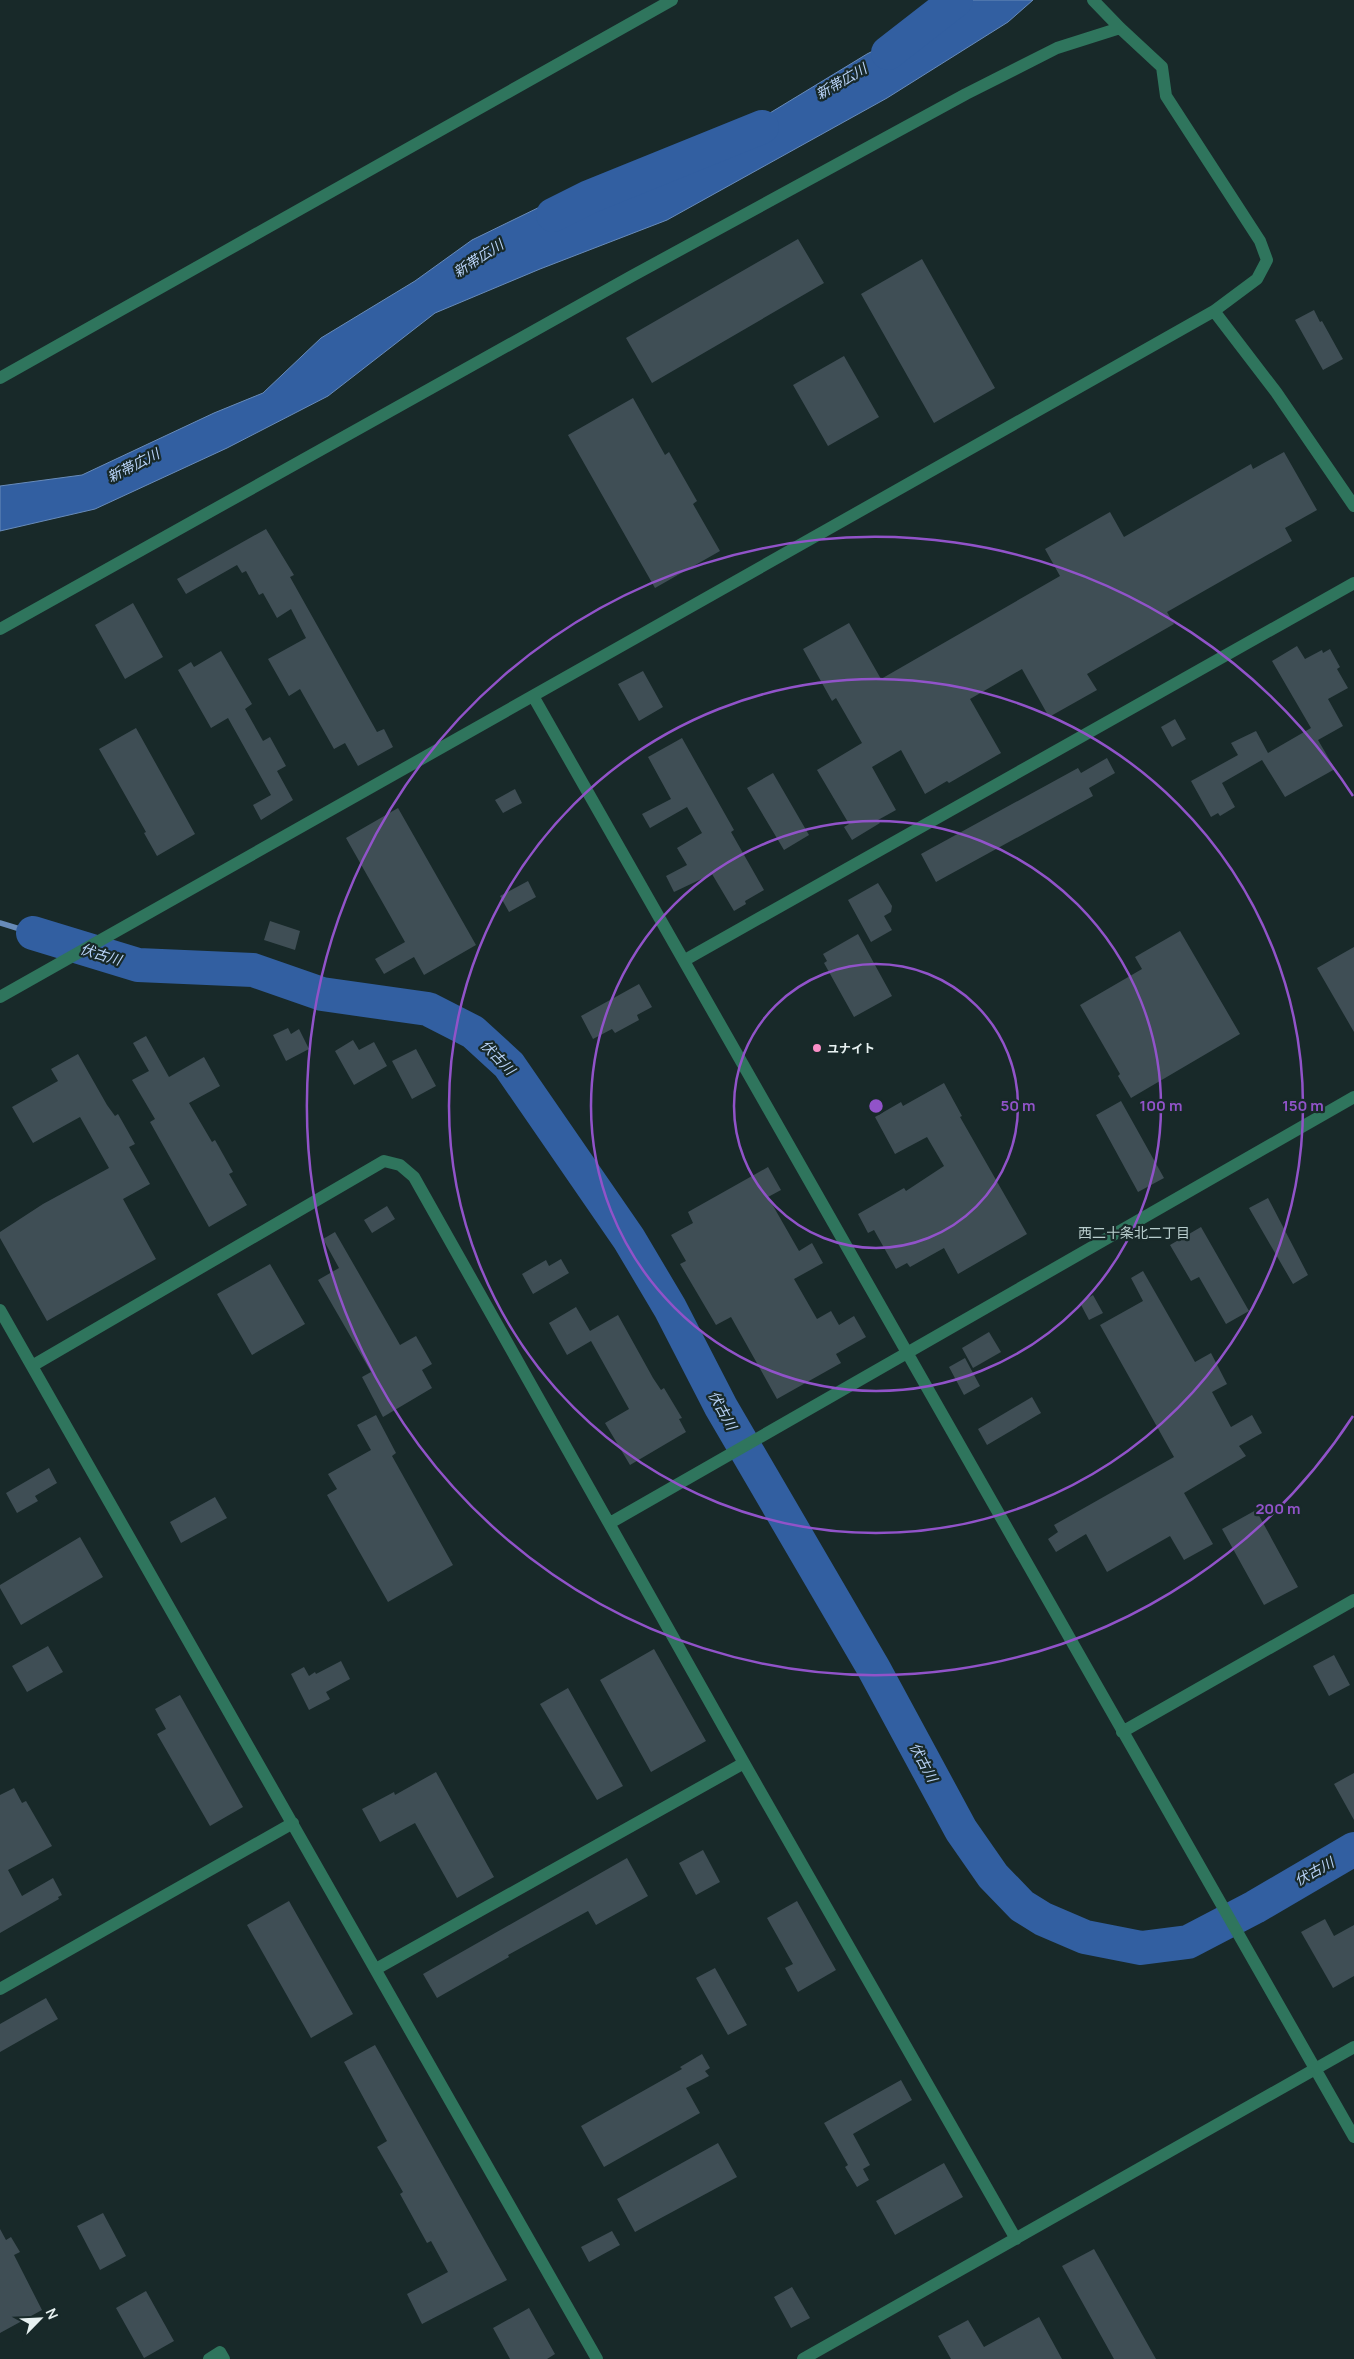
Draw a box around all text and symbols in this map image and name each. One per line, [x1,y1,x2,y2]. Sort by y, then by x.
water label: 新帯広川 [812,58,872,103]
water label: 新帯広川 [449,234,508,281]
water label: 新帯広川 [104,443,164,486]
water label: 伏古川 [78,939,126,970]
water label: 伏古川 [477,1035,521,1080]
place label: ユナイト [827,1040,875,1057]
marker: ユナイト [811,1042,823,1054]
text: 50 m [1000,1095,1036,1116]
text: 100 m [1140,1095,1182,1116]
text: 150 m [1282,1095,1324,1116]
centre of rings [867,1097,885,1115]
district label: 西二十条北二丁目 [1078,1223,1190,1242]
water label: 伏古川 [705,1387,742,1435]
text: 200 m [1255,1498,1301,1519]
water label: 伏古川 [906,1739,943,1787]
water label: 伏古川 [1291,1852,1339,1889]
north arrow [15,2294,65,2344]
text: N [42,2305,63,2322]

